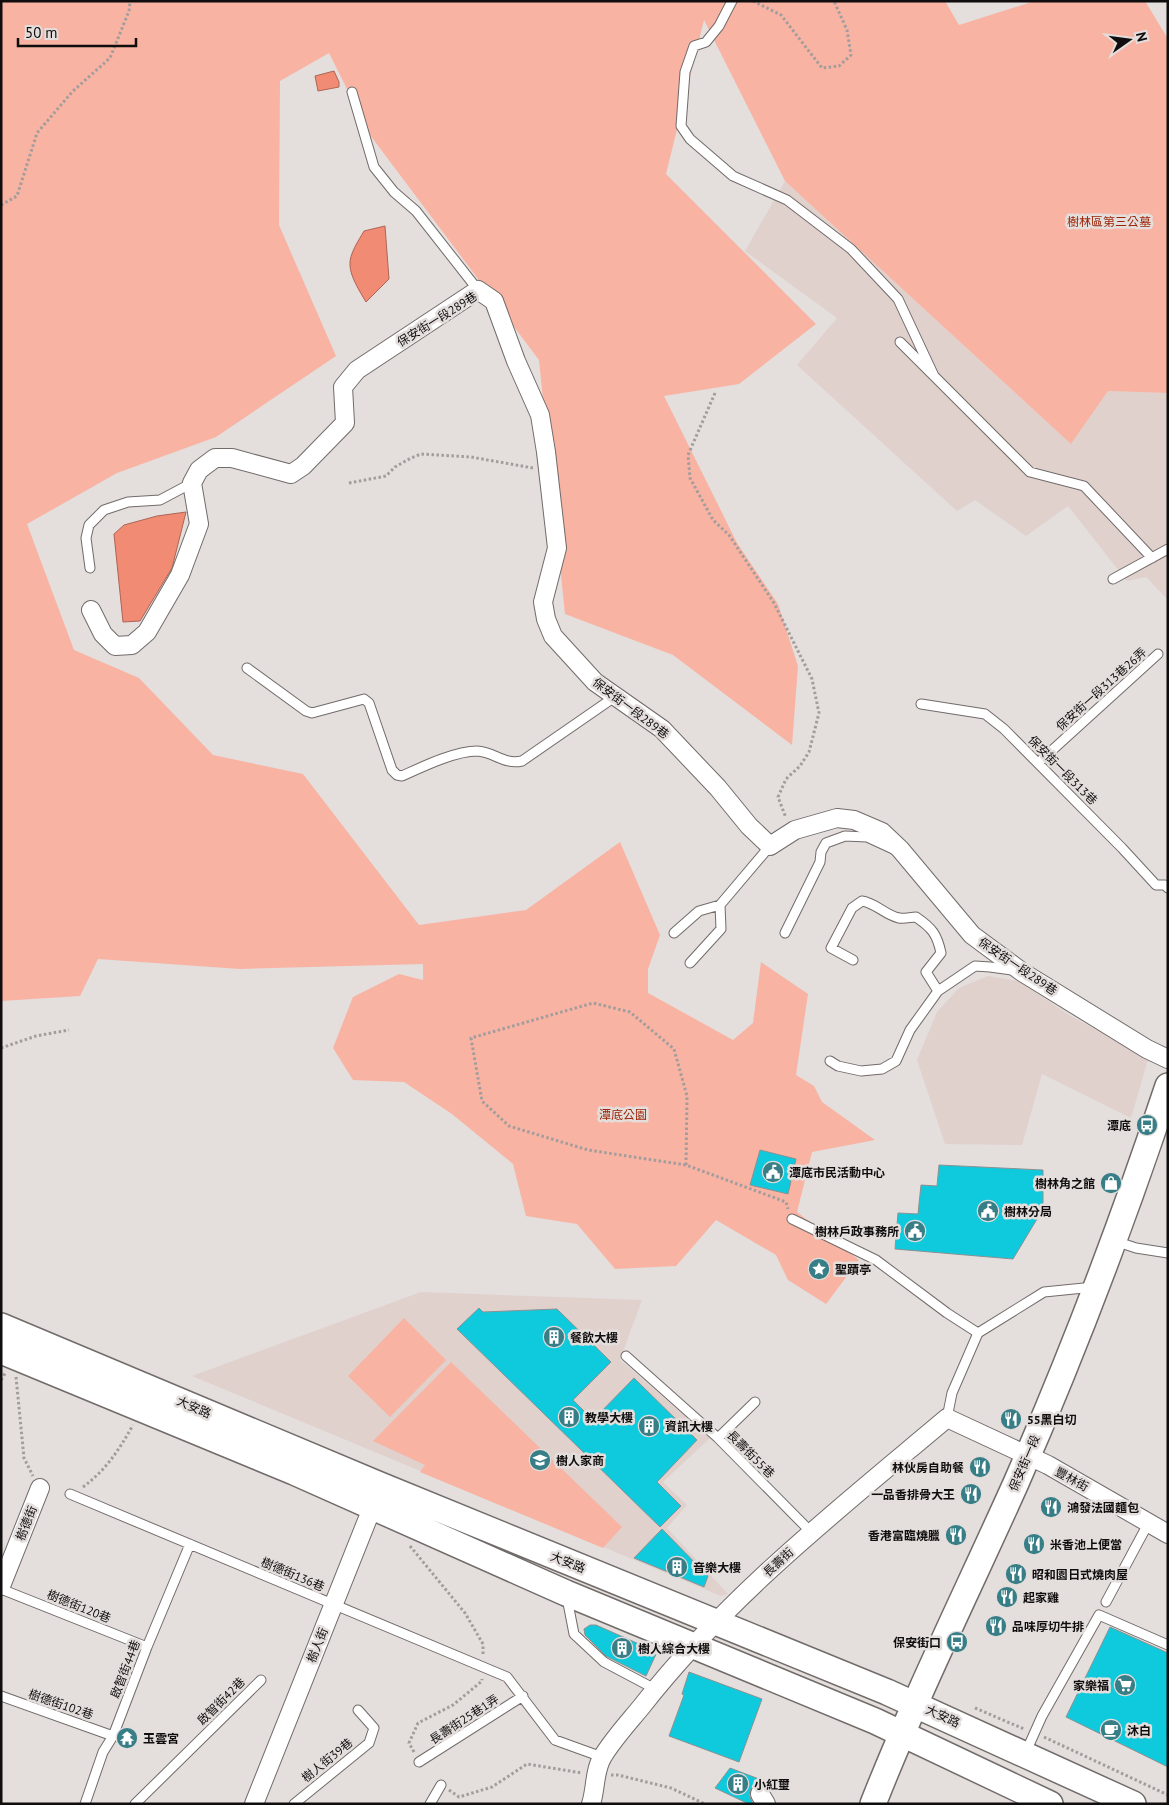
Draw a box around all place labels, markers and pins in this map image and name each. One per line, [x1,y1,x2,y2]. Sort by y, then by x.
bus stop icon: 潭底 [1135,1113,1159,1137]
place label: 潭底 [1107,1118,1131,1133]
public building icon: 潭底市民活動中心 [761,1160,785,1184]
place label: 潭底市民活動中心 [789,1165,885,1180]
shop icon: 樹林角之館 [1099,1171,1123,1195]
place label: 樹林角之館 [1035,1176,1095,1191]
public building icon: 樹林分局 [976,1199,1000,1223]
place label: 樹林分局 [1004,1204,1052,1219]
public building icon: 樹林戶政事務所 [903,1219,927,1243]
place label: 樹林戶政事務所 [815,1224,899,1239]
place icon: 聖蹟亭 [807,1257,831,1281]
place label: 聖蹟亭 [835,1262,871,1277]
building icon: 餐飲大樓 [542,1325,566,1349]
place label: 餐飲大樓 [570,1330,618,1345]
building icon: 教學大樓 [557,1405,581,1429]
restaurant icon: 55黑白切 [999,1407,1023,1431]
place label: 教學大樓 [585,1410,633,1425]
place label: 55黑白切 [1027,1412,1077,1427]
building icon: 資訊大樓 [637,1414,661,1438]
place label: 資訊大樓 [665,1419,713,1434]
school or university icon: 樹人家商 [528,1448,552,1472]
place label: 樹人家商 [556,1453,604,1468]
restaurant icon: 林伙房自助餐 [968,1455,992,1479]
place label: 林伙房自助餐 [892,1460,964,1475]
restaurant icon: 一品香排骨大王 [959,1482,983,1506]
place label: 一品香排骨大王 [871,1487,955,1502]
restaurant icon: 鴻發法國麵包 [1039,1495,1063,1519]
place label: 鴻發法國麵包 [1067,1500,1139,1515]
restaurant icon: 香港富臨燒臘 [944,1523,968,1547]
place label: 香港富臨燒臘 [868,1528,940,1543]
restaurant icon: 米香池上便當 [1022,1532,1046,1556]
place label: 米香池上便當 [1050,1537,1122,1552]
building icon: 音樂大樓 [665,1555,689,1579]
place label: 音樂大樓 [693,1560,741,1575]
restaurant icon: 昭和園日式燒肉屋 [1004,1562,1028,1586]
place label: 昭和園日式燒肉屋 [1032,1567,1128,1582]
restaurant icon: 起家雞 [995,1585,1019,1609]
place label: 起家雞 [1023,1590,1059,1605]
restaurant icon: 品味厚切牛排 [984,1614,1008,1638]
place label: 品味厚切牛排 [1012,1619,1084,1634]
bus stop icon: 保安街口 [945,1630,969,1654]
place label: 保安街口 [893,1635,941,1650]
building icon: 樹人綜合大樓 [610,1636,634,1660]
place label: 樹人綜合大樓 [638,1641,710,1656]
supermarket icon: 家樂福 [1113,1673,1137,1697]
place label: 家樂福 [1073,1678,1109,1693]
cafe icon: 沐白 [1099,1718,1123,1742]
place label: 沐白 [1127,1723,1151,1738]
temple icon: 玉雲宮 [115,1726,139,1750]
place label: 玉雲宮 [143,1731,179,1746]
building icon: 小紅璽 [726,1772,750,1796]
place label: 小紅璽 [754,1777,790,1792]

